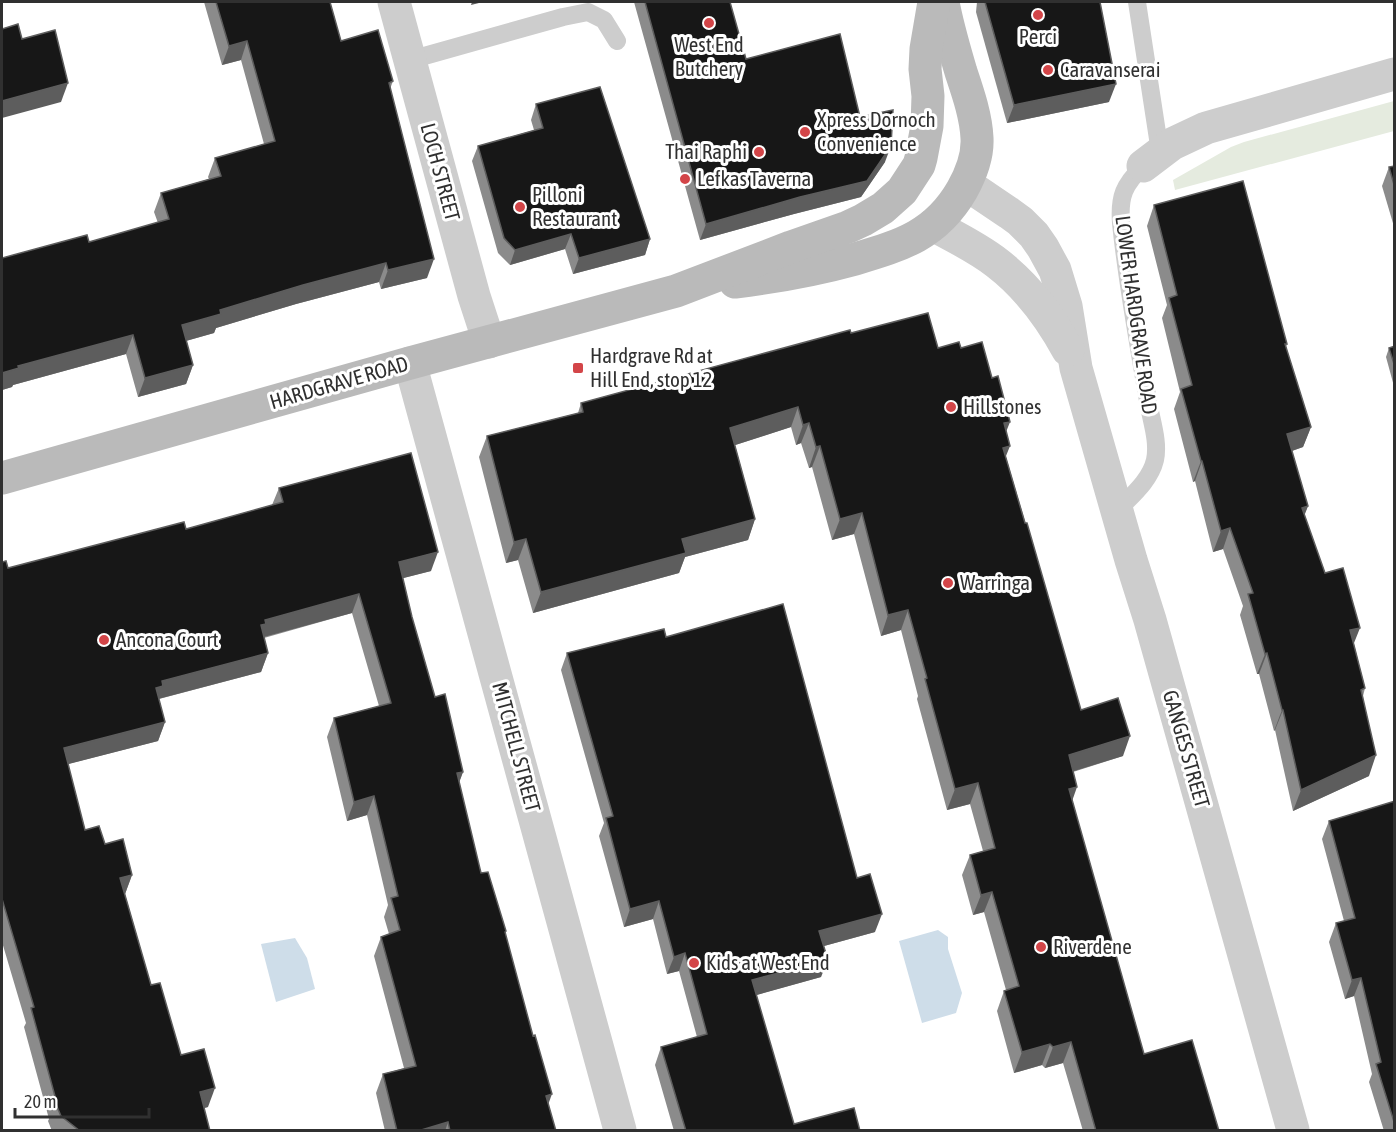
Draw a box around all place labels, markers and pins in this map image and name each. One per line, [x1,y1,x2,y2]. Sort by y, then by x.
marker: Perci [1031,8,1045,22]
marker: West End Butchery [702,16,716,30]
place label: Perci [1019,24,1057,48]
place label: West End Butchery [674,32,744,80]
place label: Caravanserai [1060,57,1160,81]
marker: Caravanserai [1041,63,1055,77]
place label: Xpress Dornoch Convenience [817,107,936,155]
marker: Xpress Dornoch Convenience [798,125,812,139]
place label: Thai Raphi [665,139,747,163]
marker: Thai Raphi [752,145,766,159]
place label: Lefkas Taverna [697,166,811,190]
marker: Lefkas Taverna [678,172,692,186]
place label: Pilloni Restaurant [532,182,617,230]
marker: Pilloni Restaurant [513,200,527,214]
place label: Hardgrave Rd at Hill End, stop 12 [590,343,713,391]
marker: Hardgrave Rd at Hill End, stop 12 [571,361,585,375]
place label: Hillstones [963,394,1041,418]
marker: Hillstones [944,400,958,414]
place label: Warringa [960,570,1030,594]
marker: Warringa [941,576,955,590]
place label: Ancona Court [116,627,218,651]
marker: Ancona Court [97,633,111,647]
place label: Riverdene [1053,934,1132,958]
marker: Riverdene [1034,940,1048,954]
place label: Kids at West End [706,950,830,974]
marker: Kids at West End [687,956,701,970]

